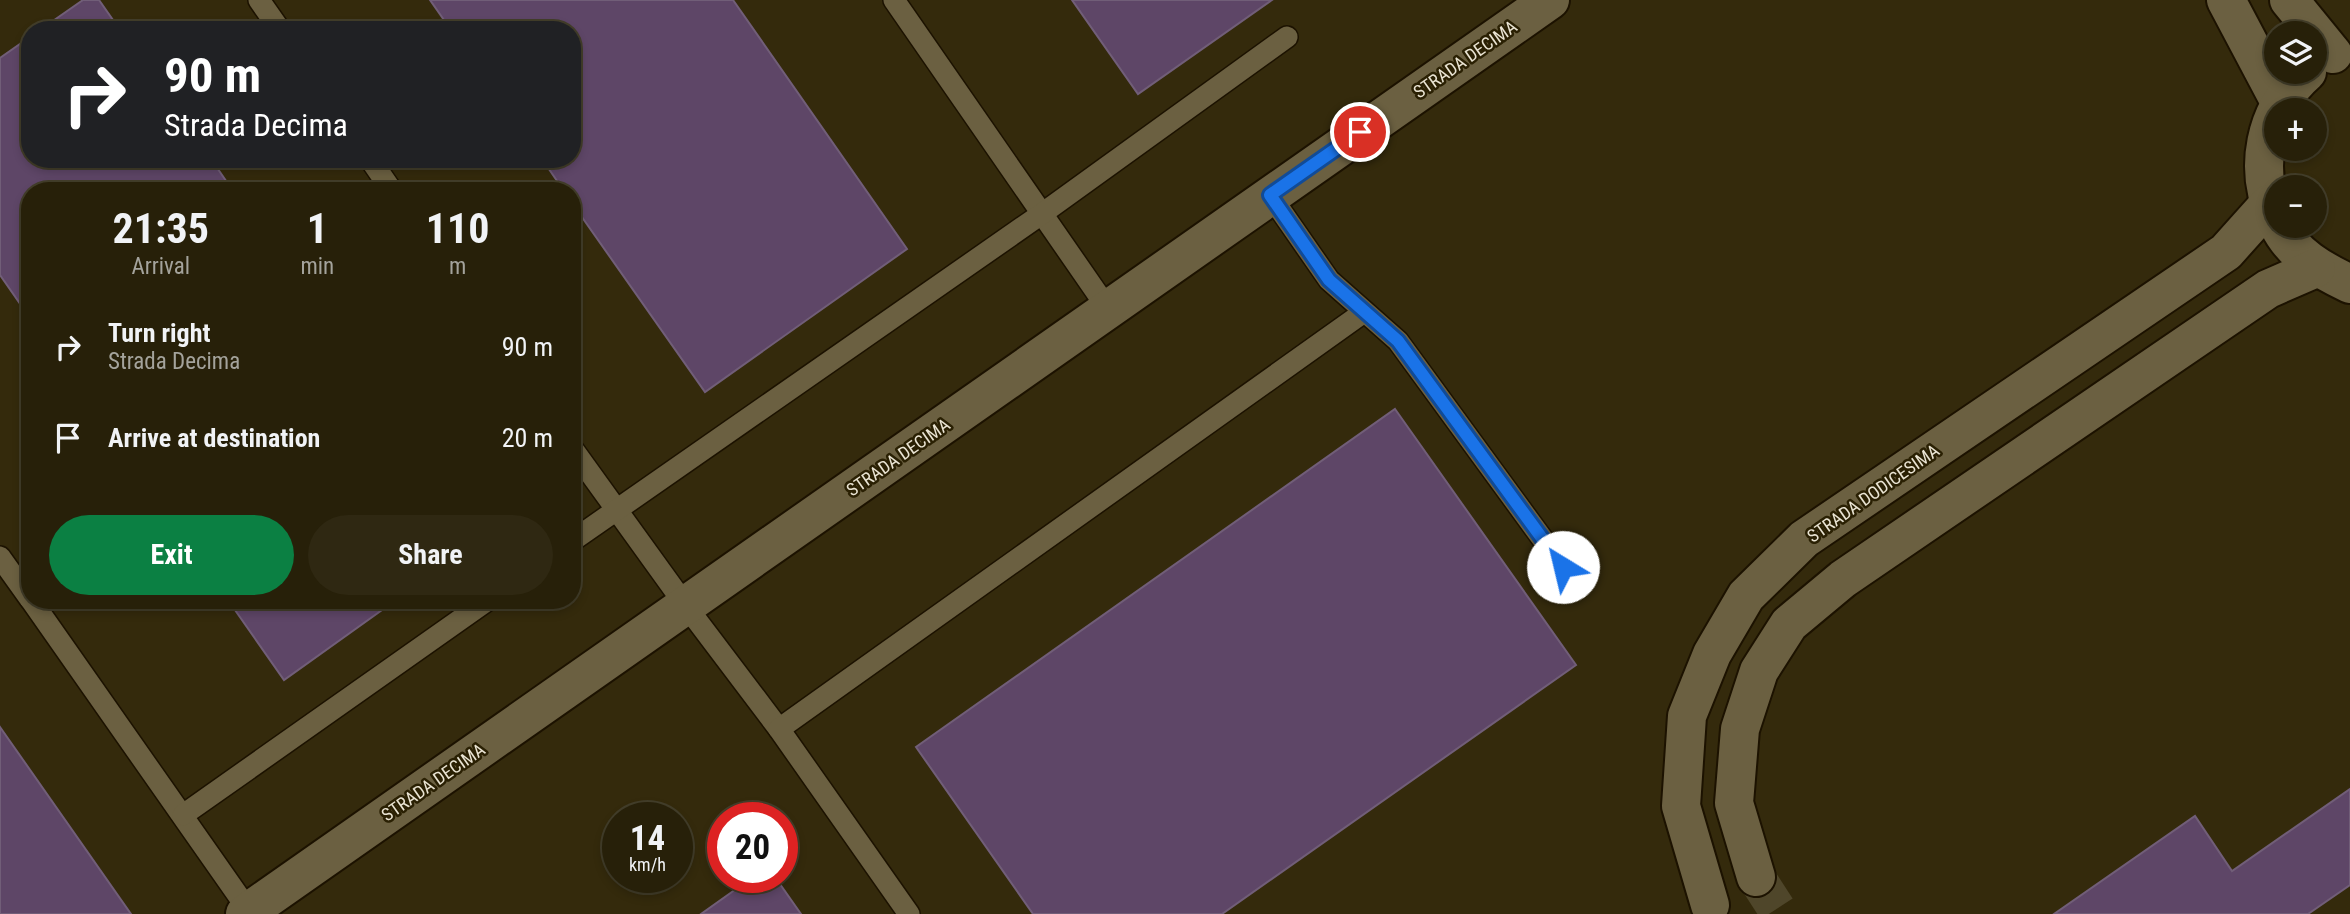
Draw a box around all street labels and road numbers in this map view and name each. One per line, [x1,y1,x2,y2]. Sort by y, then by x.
street label: STRADA DECIMA [1409,15,1521,102]
street label: STRADA DECIMA [842,413,954,500]
street label: STRADA DODICESIMA [1803,439,1944,546]
street label: STRADA DECIMA [377,738,489,825]

